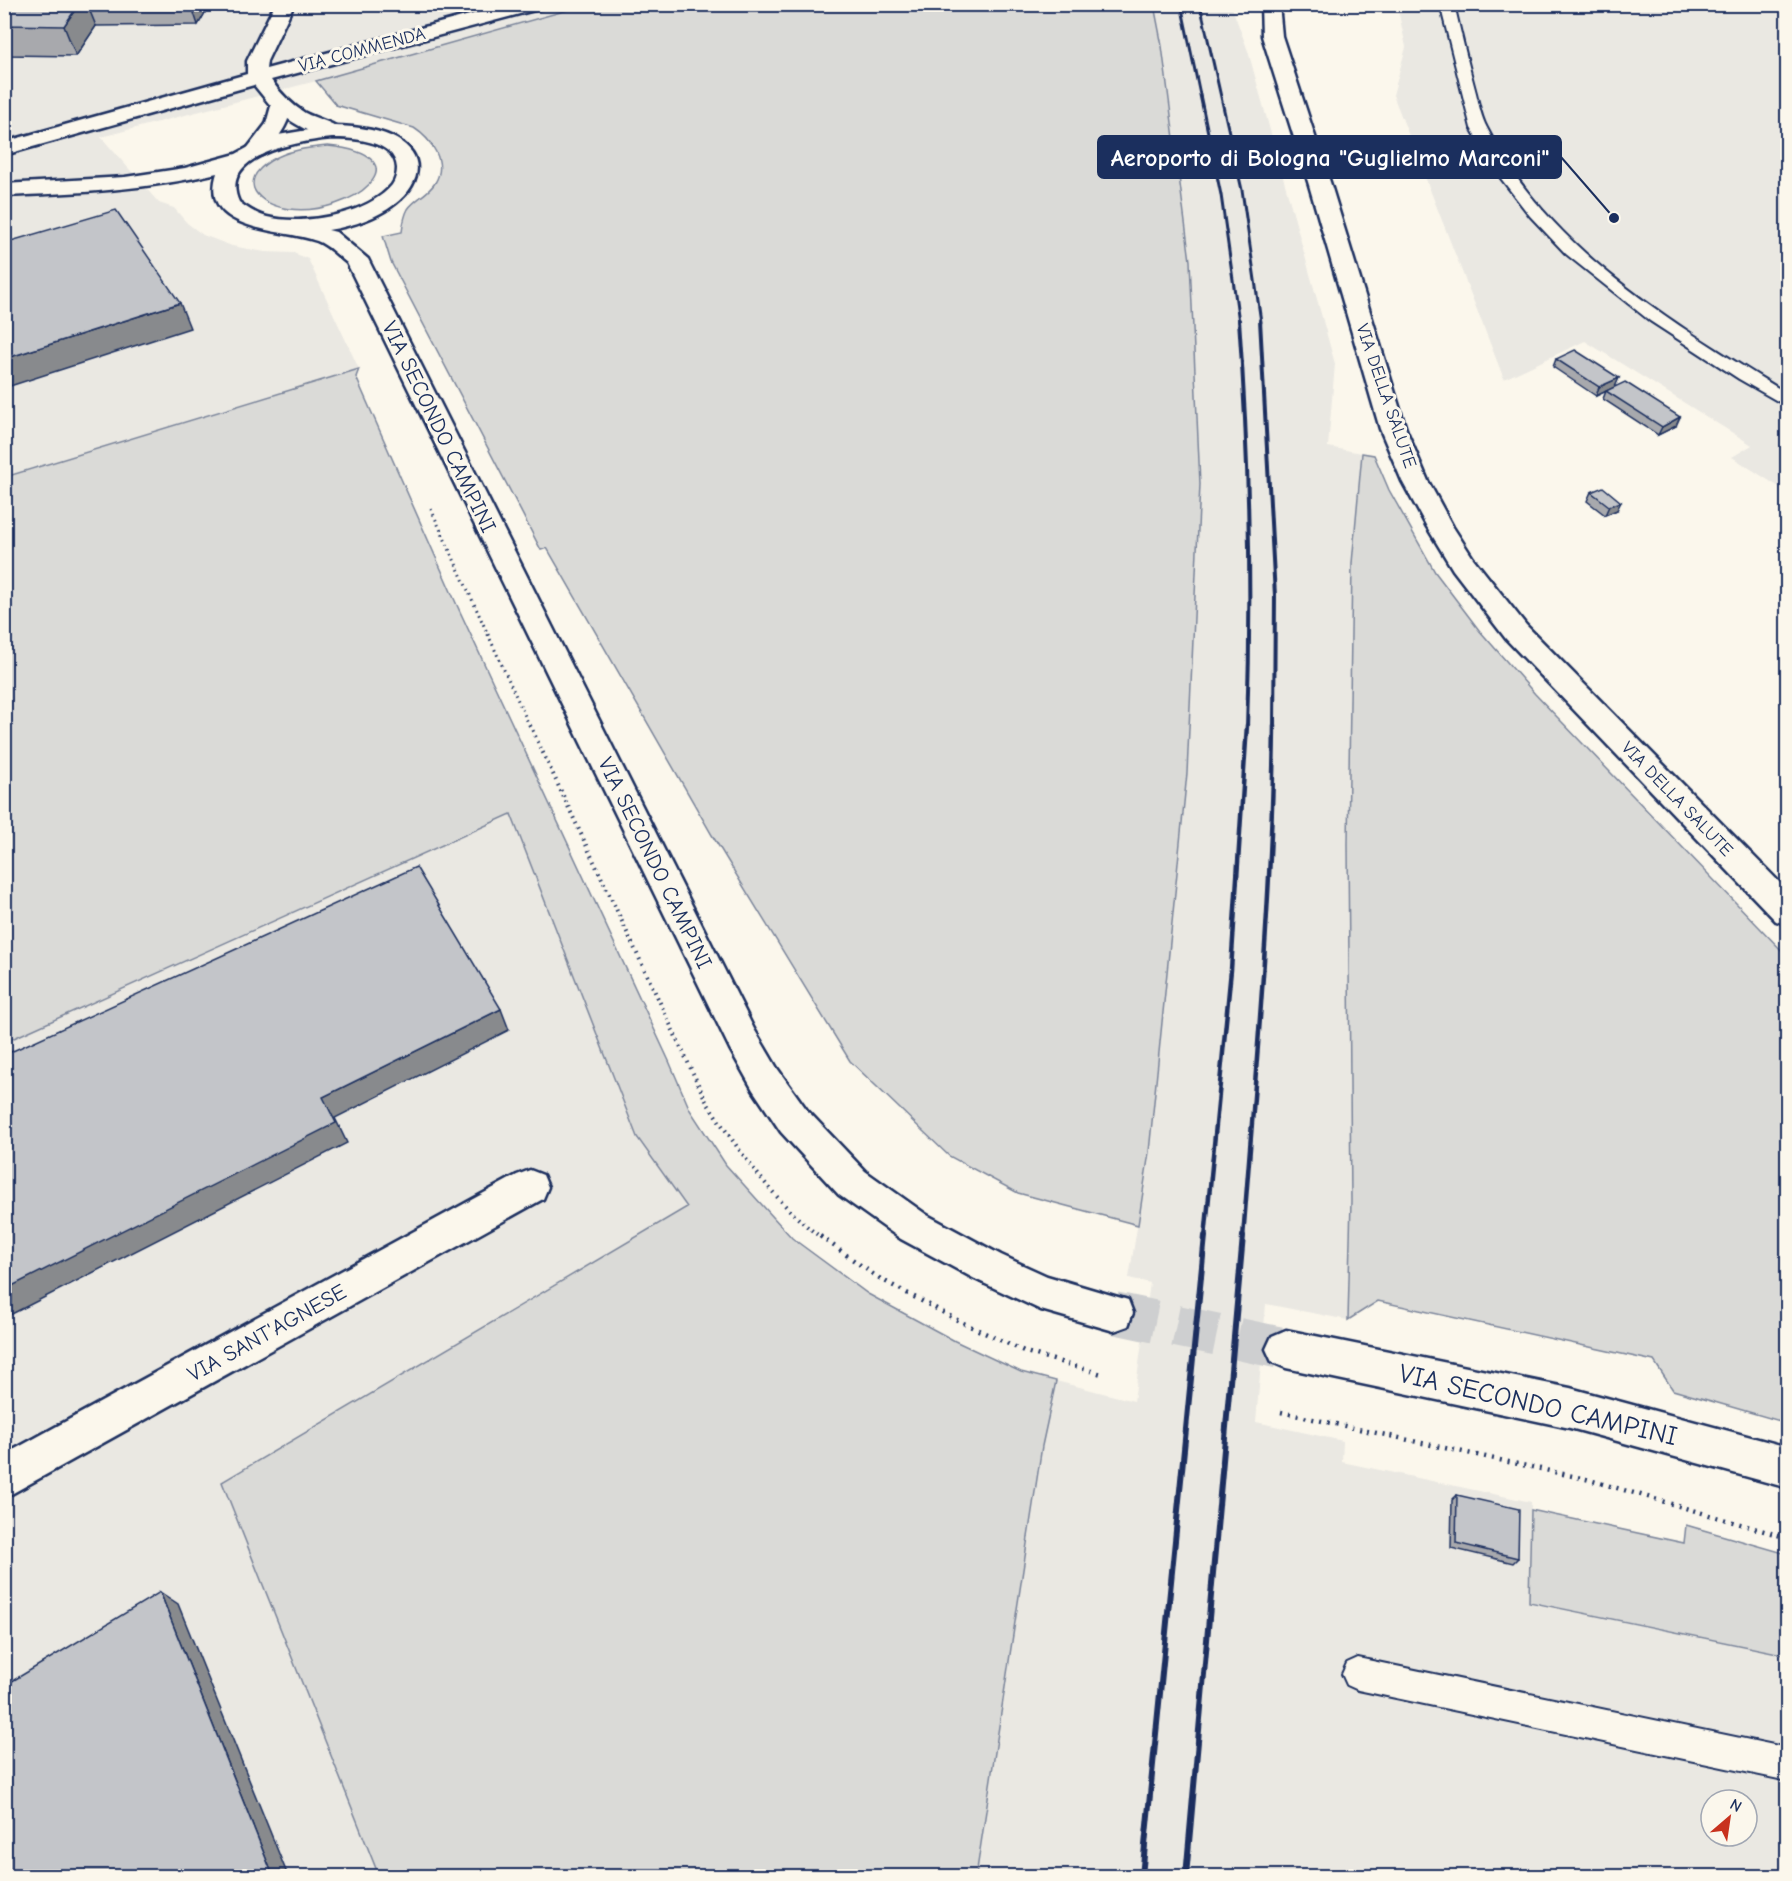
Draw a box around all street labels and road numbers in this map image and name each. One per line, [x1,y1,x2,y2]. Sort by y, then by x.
street label: VIA COMMENDA [296,23,428,77]
street label: VIA SECONDO CAMPINI [376,317,502,537]
street label: VIA DELLA SALUTE [1351,321,1421,471]
street label: VIA DELLA SALUTE [1617,737,1737,861]
street label: VIA SECONDO CAMPINI [592,753,718,973]
street label: VIA SANT'AGNESE [183,1279,351,1387]
street label: VIA SECONDO CAMPINI [1396,1358,1680,1452]

